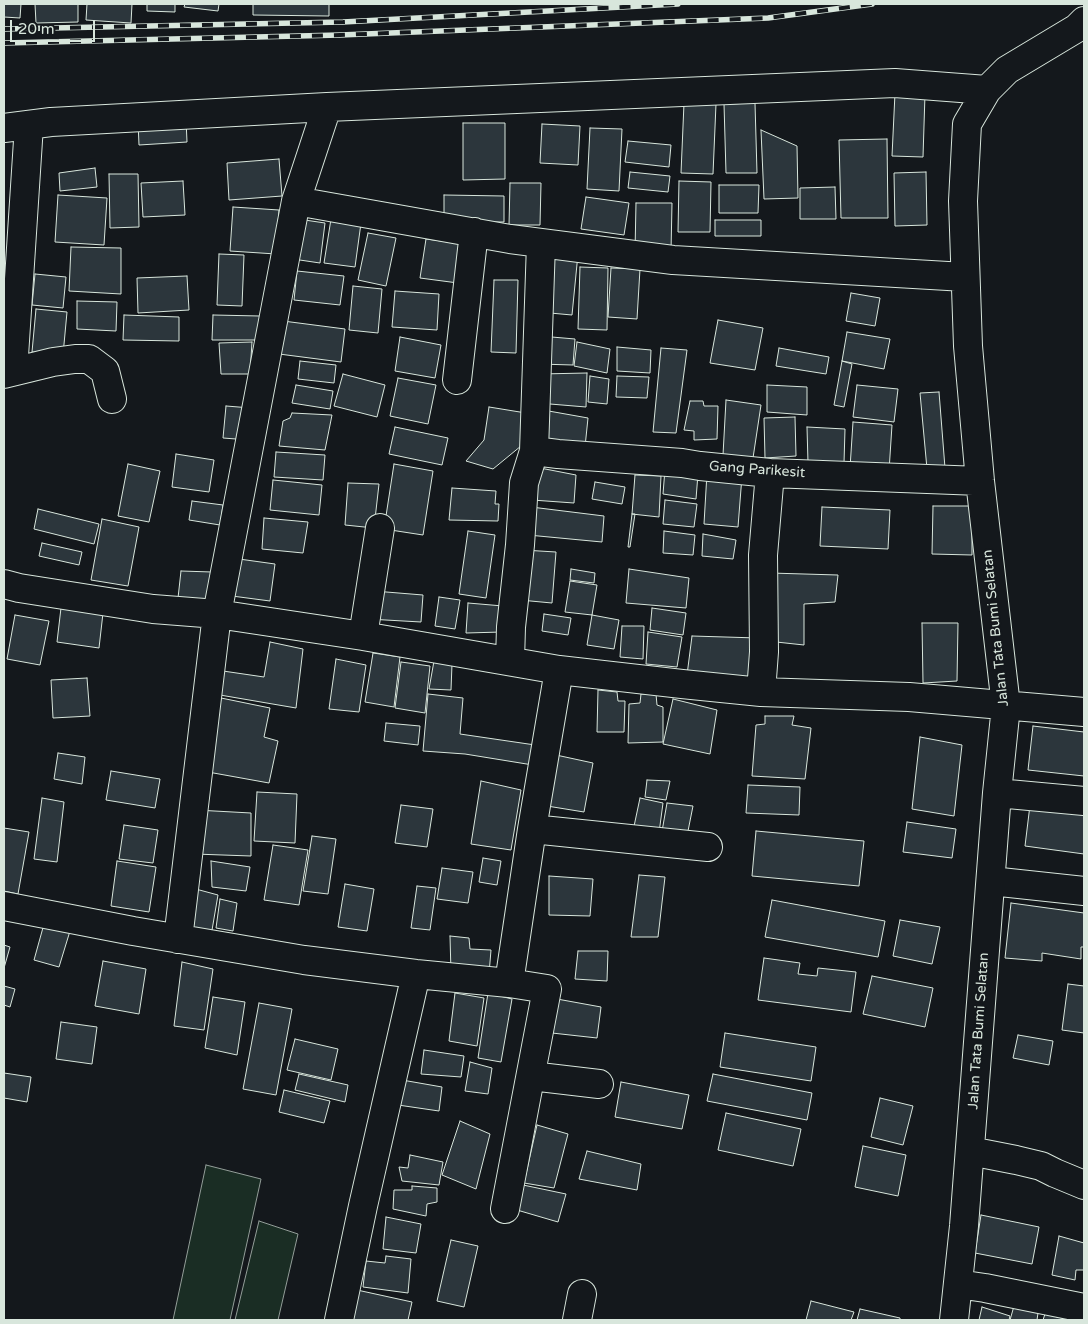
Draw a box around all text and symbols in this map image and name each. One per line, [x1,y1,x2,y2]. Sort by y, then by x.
scale bar [12,10,98,42]
text: 20 m [18,20,55,38]
street label: Gang Parikesit [708,458,806,482]
street label: Jalan Tata Bumi Selatan [979,549,1013,707]
street label: Jalan Tata Bumi Selatan [965,952,993,1110]

